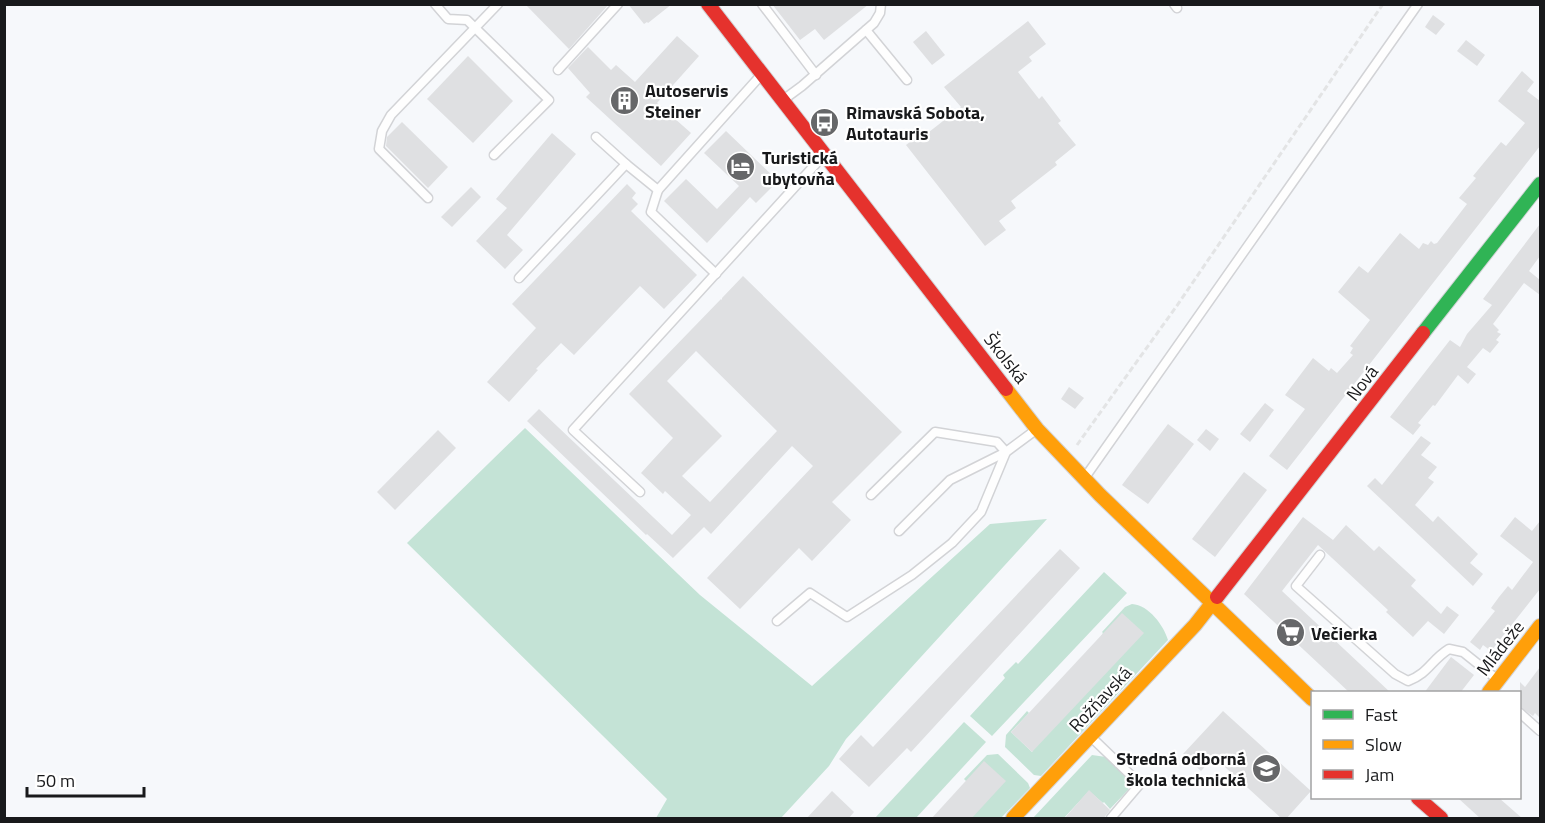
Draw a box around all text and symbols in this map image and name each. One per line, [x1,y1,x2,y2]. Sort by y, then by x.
place label: Autoservis Steiner [645,77,728,125]
building icon: Autoservis Steiner [608,84,640,116]
place label: Rimavská Sobota, Autotauris [846,99,985,147]
bus stop icon: Rimavská Sobota, Autotauris [809,106,841,138]
place label: Turistická ubytovňa [762,144,838,192]
hotel icon: Turistická ubytovňa [725,151,757,183]
street label: Školská [978,327,1034,389]
street label: Nová [1339,359,1385,407]
street label: Mládeže [1470,614,1530,682]
supermarket icon: Večierka [1274,617,1306,649]
place label: Večierka [1311,620,1378,647]
street label: Rožňavská [1062,660,1138,738]
legend [1311,691,1521,799]
text: Fast [1365,701,1398,728]
text: Slow [1365,731,1402,758]
place label: Stredná odborná škola technická [1116,745,1246,793]
school or university icon: Stredná odborná škola technická [1251,752,1283,784]
scale bar [27,760,144,798]
text: Jam [1365,761,1394,788]
text: 50 m [36,767,75,794]

